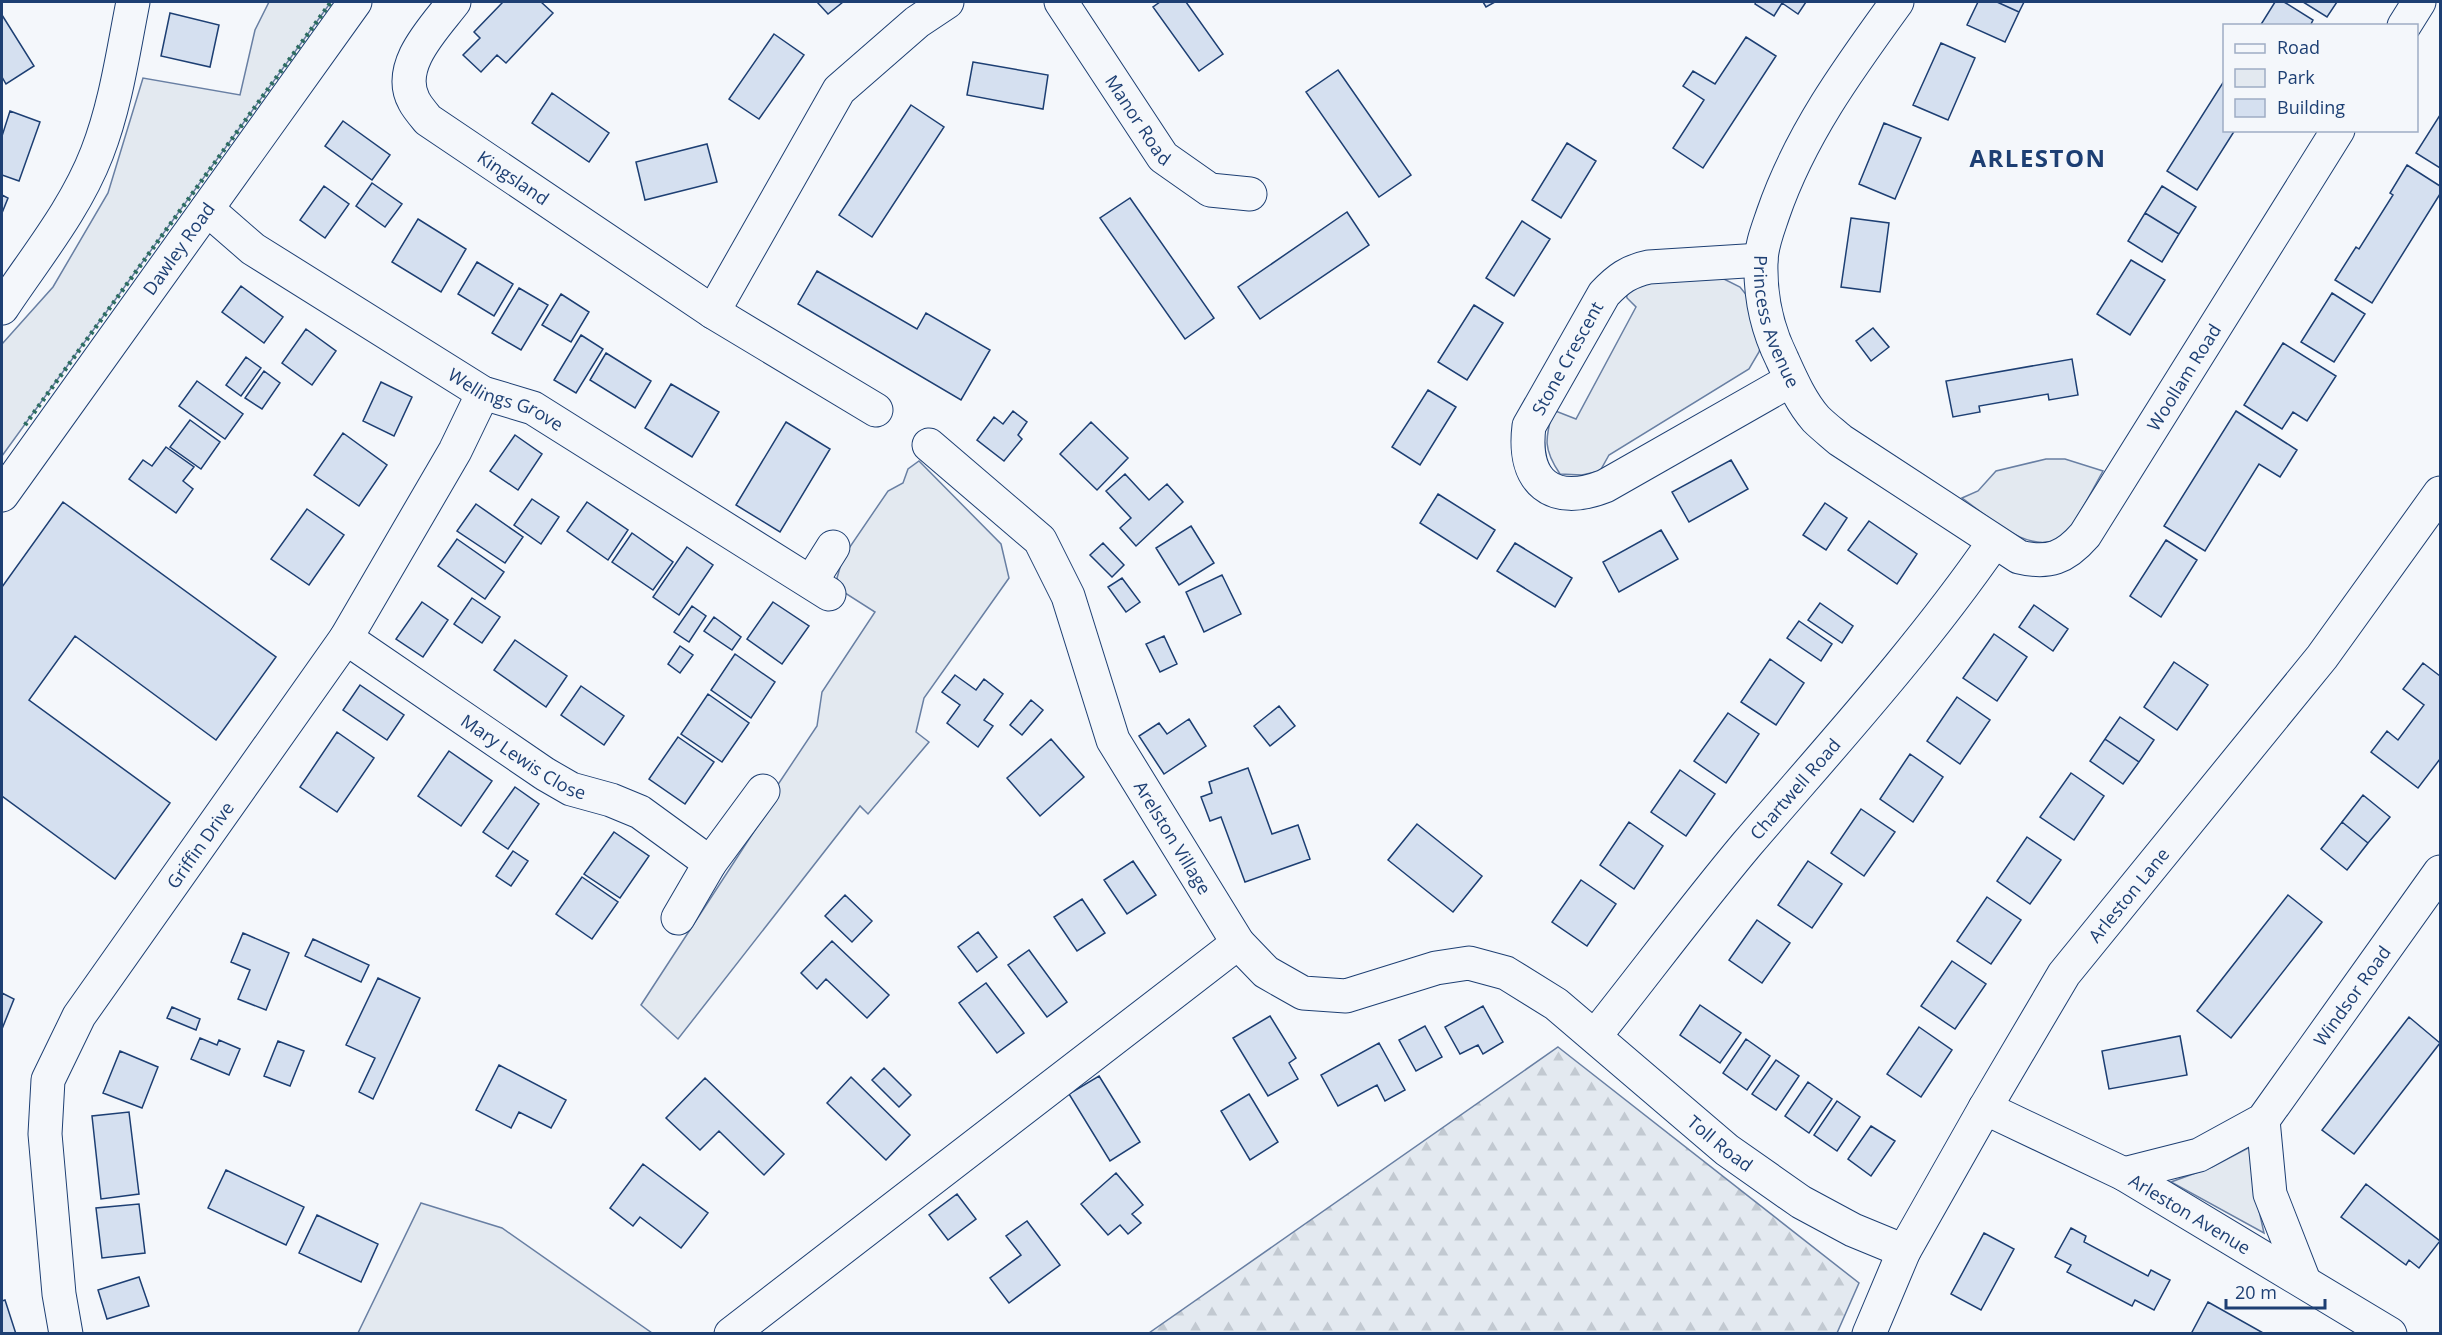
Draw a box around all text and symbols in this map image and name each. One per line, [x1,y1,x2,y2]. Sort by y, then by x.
legend [2223,24,2418,132]
text: Road [2277,35,2320,59]
text: Park [2277,65,2315,89]
street label: Manor Road [1100,70,1176,171]
text: Building [2277,95,2345,119]
district label: ARLESTON [1969,141,2107,174]
street label: Kingsland [473,145,554,210]
street label: Dawley Road [137,198,220,300]
street label: Princess Avenue [1749,255,1805,391]
street label: Stone Crescent [1526,297,1608,419]
street label: Woollam Road [2141,319,2226,435]
street label: Wellings Grove [444,362,568,436]
street label: Mary Lewis Close [456,708,589,805]
street label: Chartwell Road [1744,733,1846,845]
street label: Arelston Village [1129,776,1217,899]
street label: Griffin Drive [161,796,239,893]
street label: Arleston Lane [2083,842,2174,947]
street label: Windsor Road [2308,941,2396,1051]
street label: Toll Road [1682,1109,1758,1177]
street label: Arleston Avenue [2125,1168,2255,1260]
scale bar [2226,1272,2325,1310]
text: 20 m [2235,1280,2277,1304]

